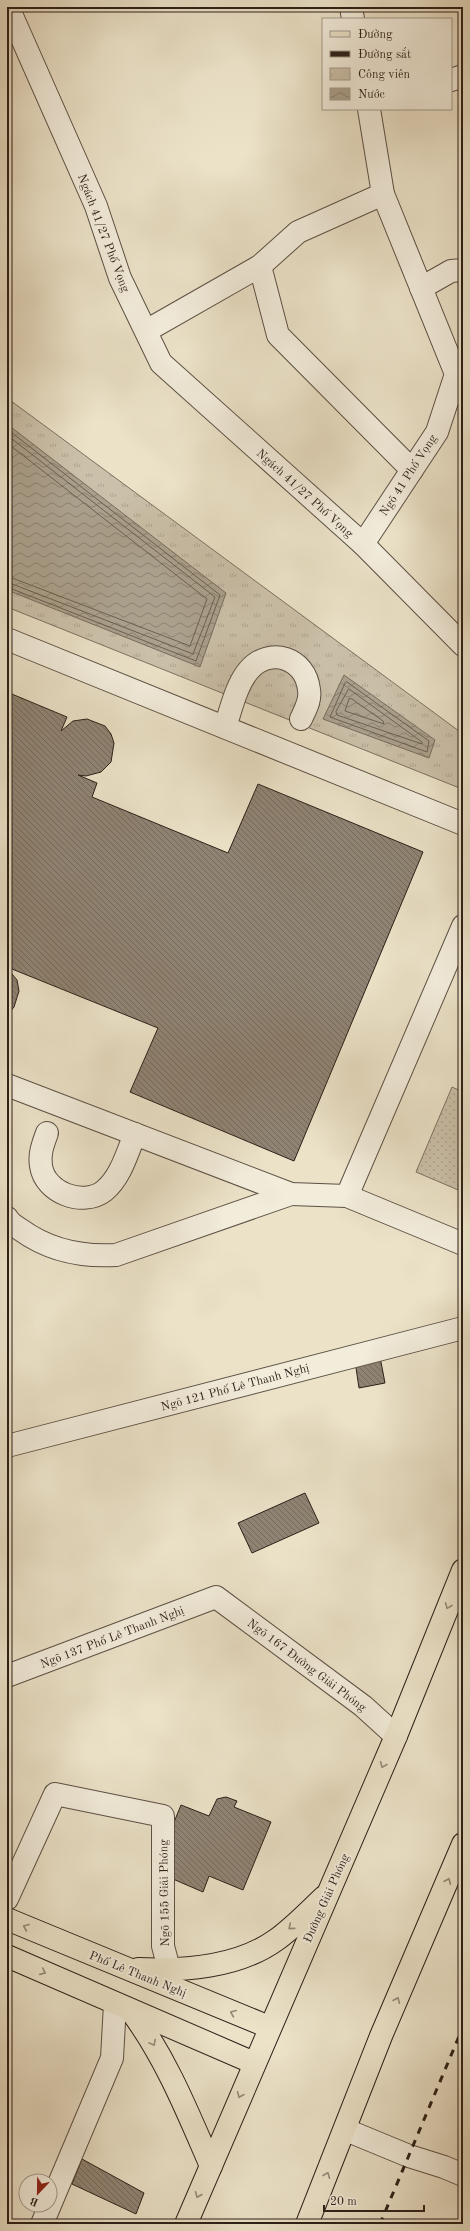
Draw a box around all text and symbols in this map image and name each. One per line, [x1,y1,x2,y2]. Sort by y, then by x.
legend [322,18,452,110]
text: Đường [358,29,393,41]
text: Đường sắt [358,47,411,61]
text: Công viên [358,69,410,81]
text: Nước [358,89,385,101]
street label: Ngách 41/27 Phố Vọng [75,172,132,295]
street label: Ngõ 41 Phố Vọng [377,432,440,518]
street label: Ngách 41/27 Phố Vọng [254,447,356,541]
street label: Ngõ 121 Phố Lê Thanh Nghị [160,1361,311,1414]
one-way arrow [445,1603,453,1610]
street label: Ngõ 137 Phố Lê Thanh Nghị [38,1604,186,1671]
street label: Ngõ 167 Đường Giải Phóng [245,1617,368,1715]
one-way arrow [380,1762,388,1769]
street label: Ngõ 155 Giải Phóng [157,1839,172,1947]
street label: Đường Giải Phóng [302,1852,352,1945]
one-way arrow [443,1877,451,1884]
one-way arrow [288,1923,295,1930]
one-way arrow [22,1924,30,1932]
street label: Phố Lê Thanh Nghị [87,1949,188,2000]
one-way arrow [38,1967,46,1975]
one-way arrow [392,1997,400,2004]
one-way arrow [230,2009,237,2017]
one-way arrow [148,2039,155,2047]
one-way arrow [237,2091,245,2098]
one-way arrow [323,2171,331,2178]
north arrow [18,2173,58,2213]
scale bar [324,2187,424,2213]
one-way arrow [195,2191,203,2198]
text: B [29,2194,40,2207]
text: 20 m [330,2196,357,2208]

